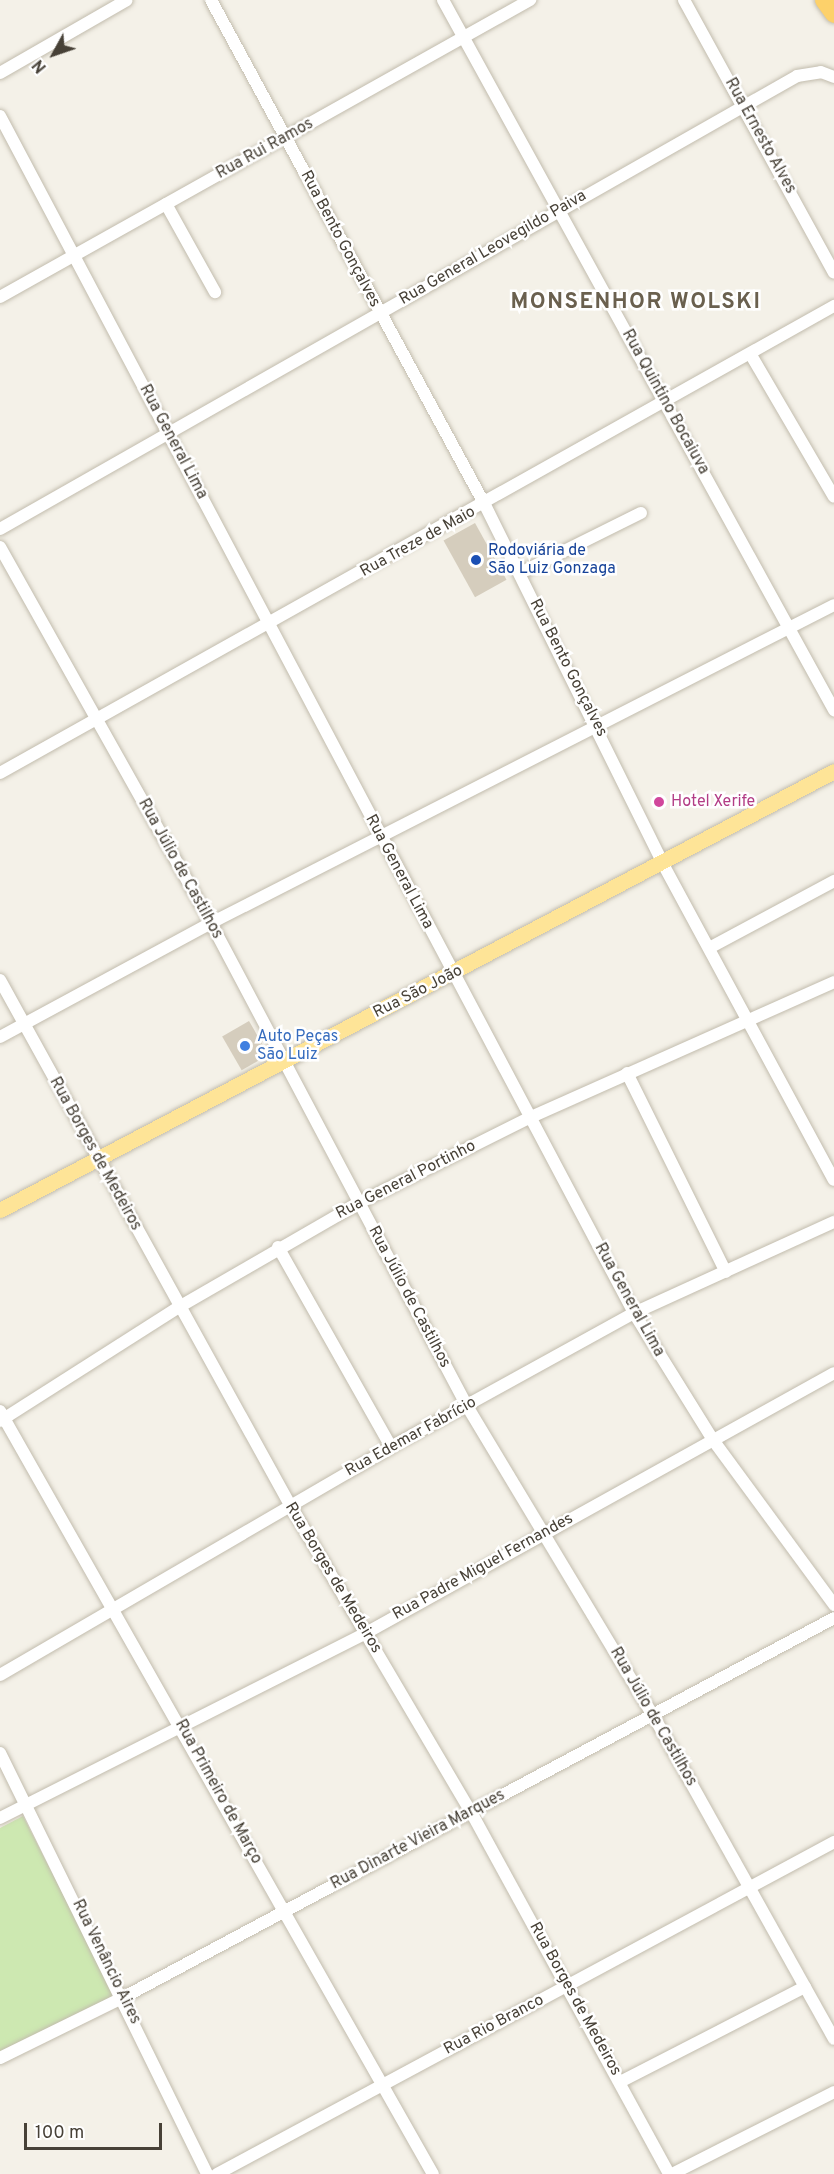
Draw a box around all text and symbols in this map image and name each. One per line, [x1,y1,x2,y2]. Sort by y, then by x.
north arrow [24,24,84,84]
text: N [29,55,52,76]
street label: Rua Ernesto Alves [720,74,800,198]
street label: Rua Rui Ramos [213,114,317,184]
street label: Rua Bento Gonçalves [296,167,384,311]
street label: Rua General Leovegildo Paiva [396,186,590,310]
district label: MONSENHOR WOLSKI [511,290,761,316]
street label: Rua Quintino Bocaiuva [617,326,713,478]
street label: Rua General Lima [135,382,211,502]
street label: Rua Treze de Maio [357,502,479,582]
place label: Rodoviária de São Luiz Gonzaga [488,541,616,579]
marker: Rodoviária de São Luiz Gonzaga [469,553,483,567]
street label: Rua Bento Gonçalves [525,596,611,740]
place label: Hotel Xerife [671,792,755,812]
marker: Hotel Xerife [652,795,666,809]
street label: Rua Júlio de Castilhos [133,796,227,942]
street label: Rua General Lima [361,812,437,932]
street label: Rua São João [370,961,466,1023]
place label: Auto Peças São Luiz [257,1027,338,1065]
marker: Auto Peças São Luiz [238,1039,252,1053]
street label: Rua Borges de Medeiros [45,1074,145,1234]
street label: Rua General Portinho [333,1136,479,1224]
street label: Rua Júlio de Castilhos [364,1223,454,1371]
street label: Rua General Lima [590,1240,668,1360]
street label: Rua Edemar Fabrício [342,1393,480,1481]
street label: Rua Borges de Medeiros [280,1499,386,1657]
street label: Rua Padre Miguel Fernandes [389,1509,577,1625]
street label: Rua Júlio de Castilhos [605,1644,701,1790]
street label: Rua Primeiro de Março [170,1716,266,1868]
street label: Rua Dinarte Vieira Marques [327,1786,509,1894]
street label: Rua Venâncio Aires [67,1896,145,2028]
street label: Rua Borges de Medeiros [525,1919,625,2079]
street label: Rua Rio Branco [441,1991,547,2059]
scale bar [27,2111,165,2149]
text: 100 m [35,2122,84,2145]

